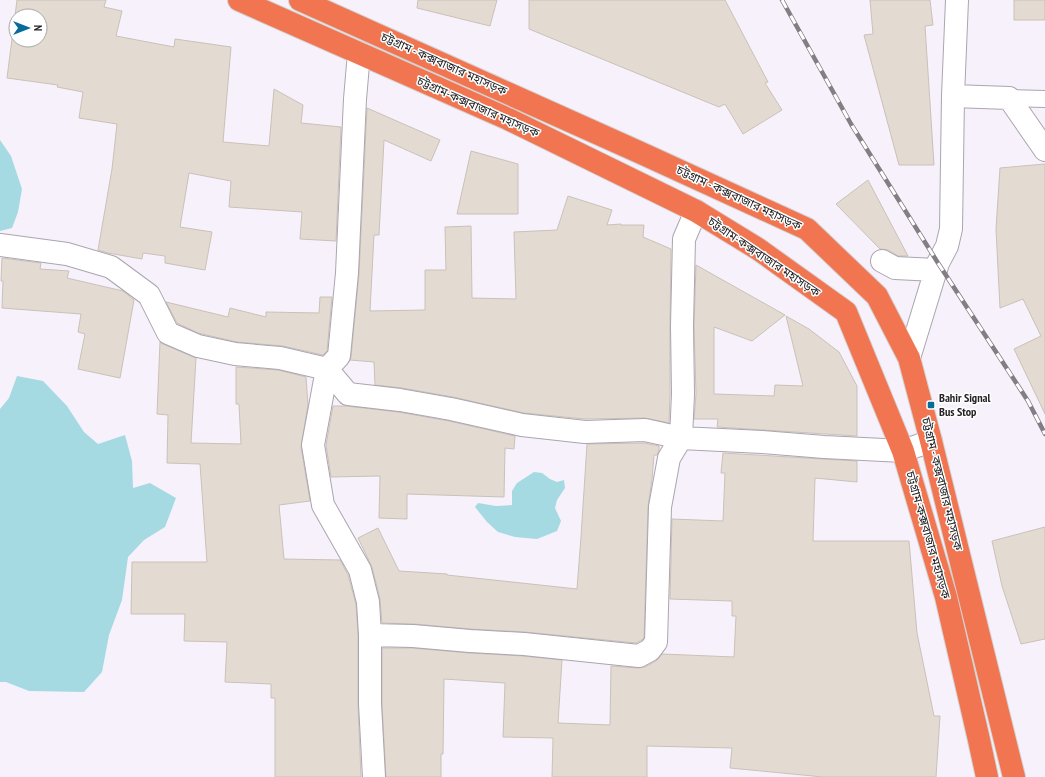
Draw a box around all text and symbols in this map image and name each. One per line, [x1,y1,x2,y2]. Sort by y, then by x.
north arrow [8,8,48,48]
text: N [31,25,45,31]
street label: চট্টগ্রাম - কক্সবাজার মহাসড়ক [378,29,510,98]
street label: চট্টগ্রাম-কক্সবাজার মহাসড়ক [414,72,542,140]
street label: চট্টগ্রাম - কক্সবাজার মহাসড়ক [673,162,804,233]
street label: চট্টগ্রাম-কক্সবাজার মহাসড়ক [704,213,824,300]
place label: Bahir Signal Bus Stop [939,390,991,419]
marker: Bahir Signal Bus Stop [926,400,936,410]
street label: চট্টগ্রাম - কক্সবাজার মহাসড়ক [918,415,966,552]
street label: চট্টগ্রাম-কক্সবাজার মহাসড়ক [903,468,954,601]

